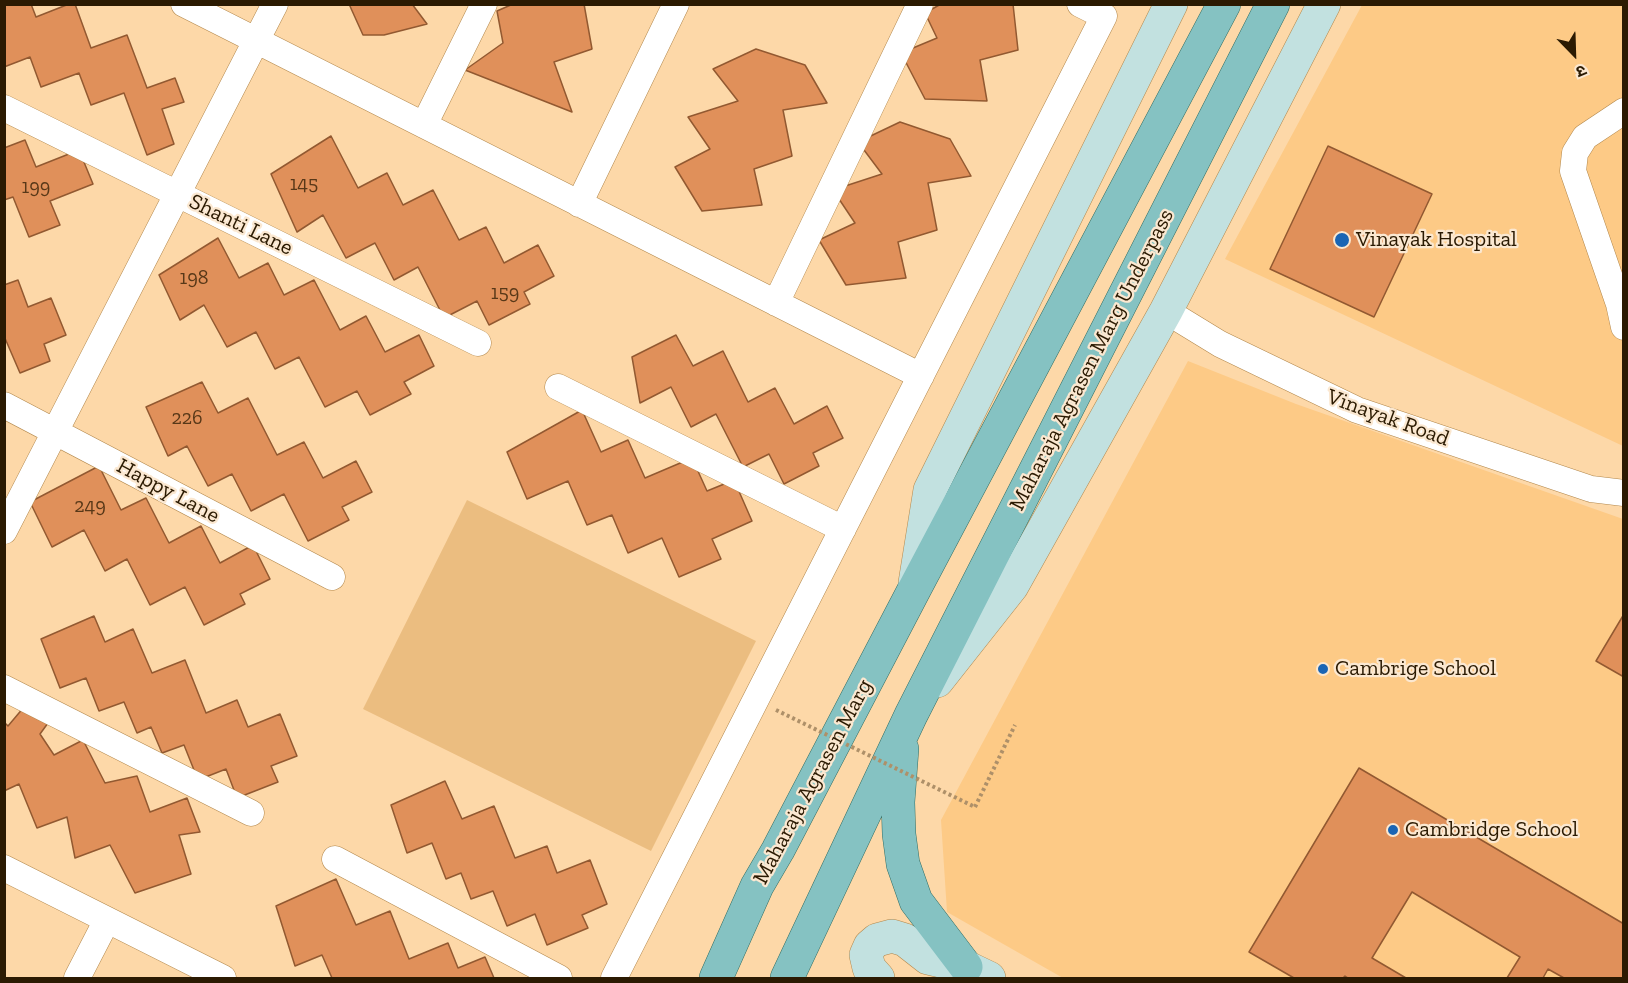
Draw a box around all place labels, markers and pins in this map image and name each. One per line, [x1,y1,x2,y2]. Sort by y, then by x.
place label: Vinayak Hospital [1356,227,1517,253]
marker: Vinayak Hospital [1333,231,1351,249]
place label: Cambrige School [1335,656,1496,682]
marker: Cambrige School [1316,662,1330,676]
place label: Cambridge School [1405,817,1578,843]
marker: Cambridge School [1386,823,1400,837]

